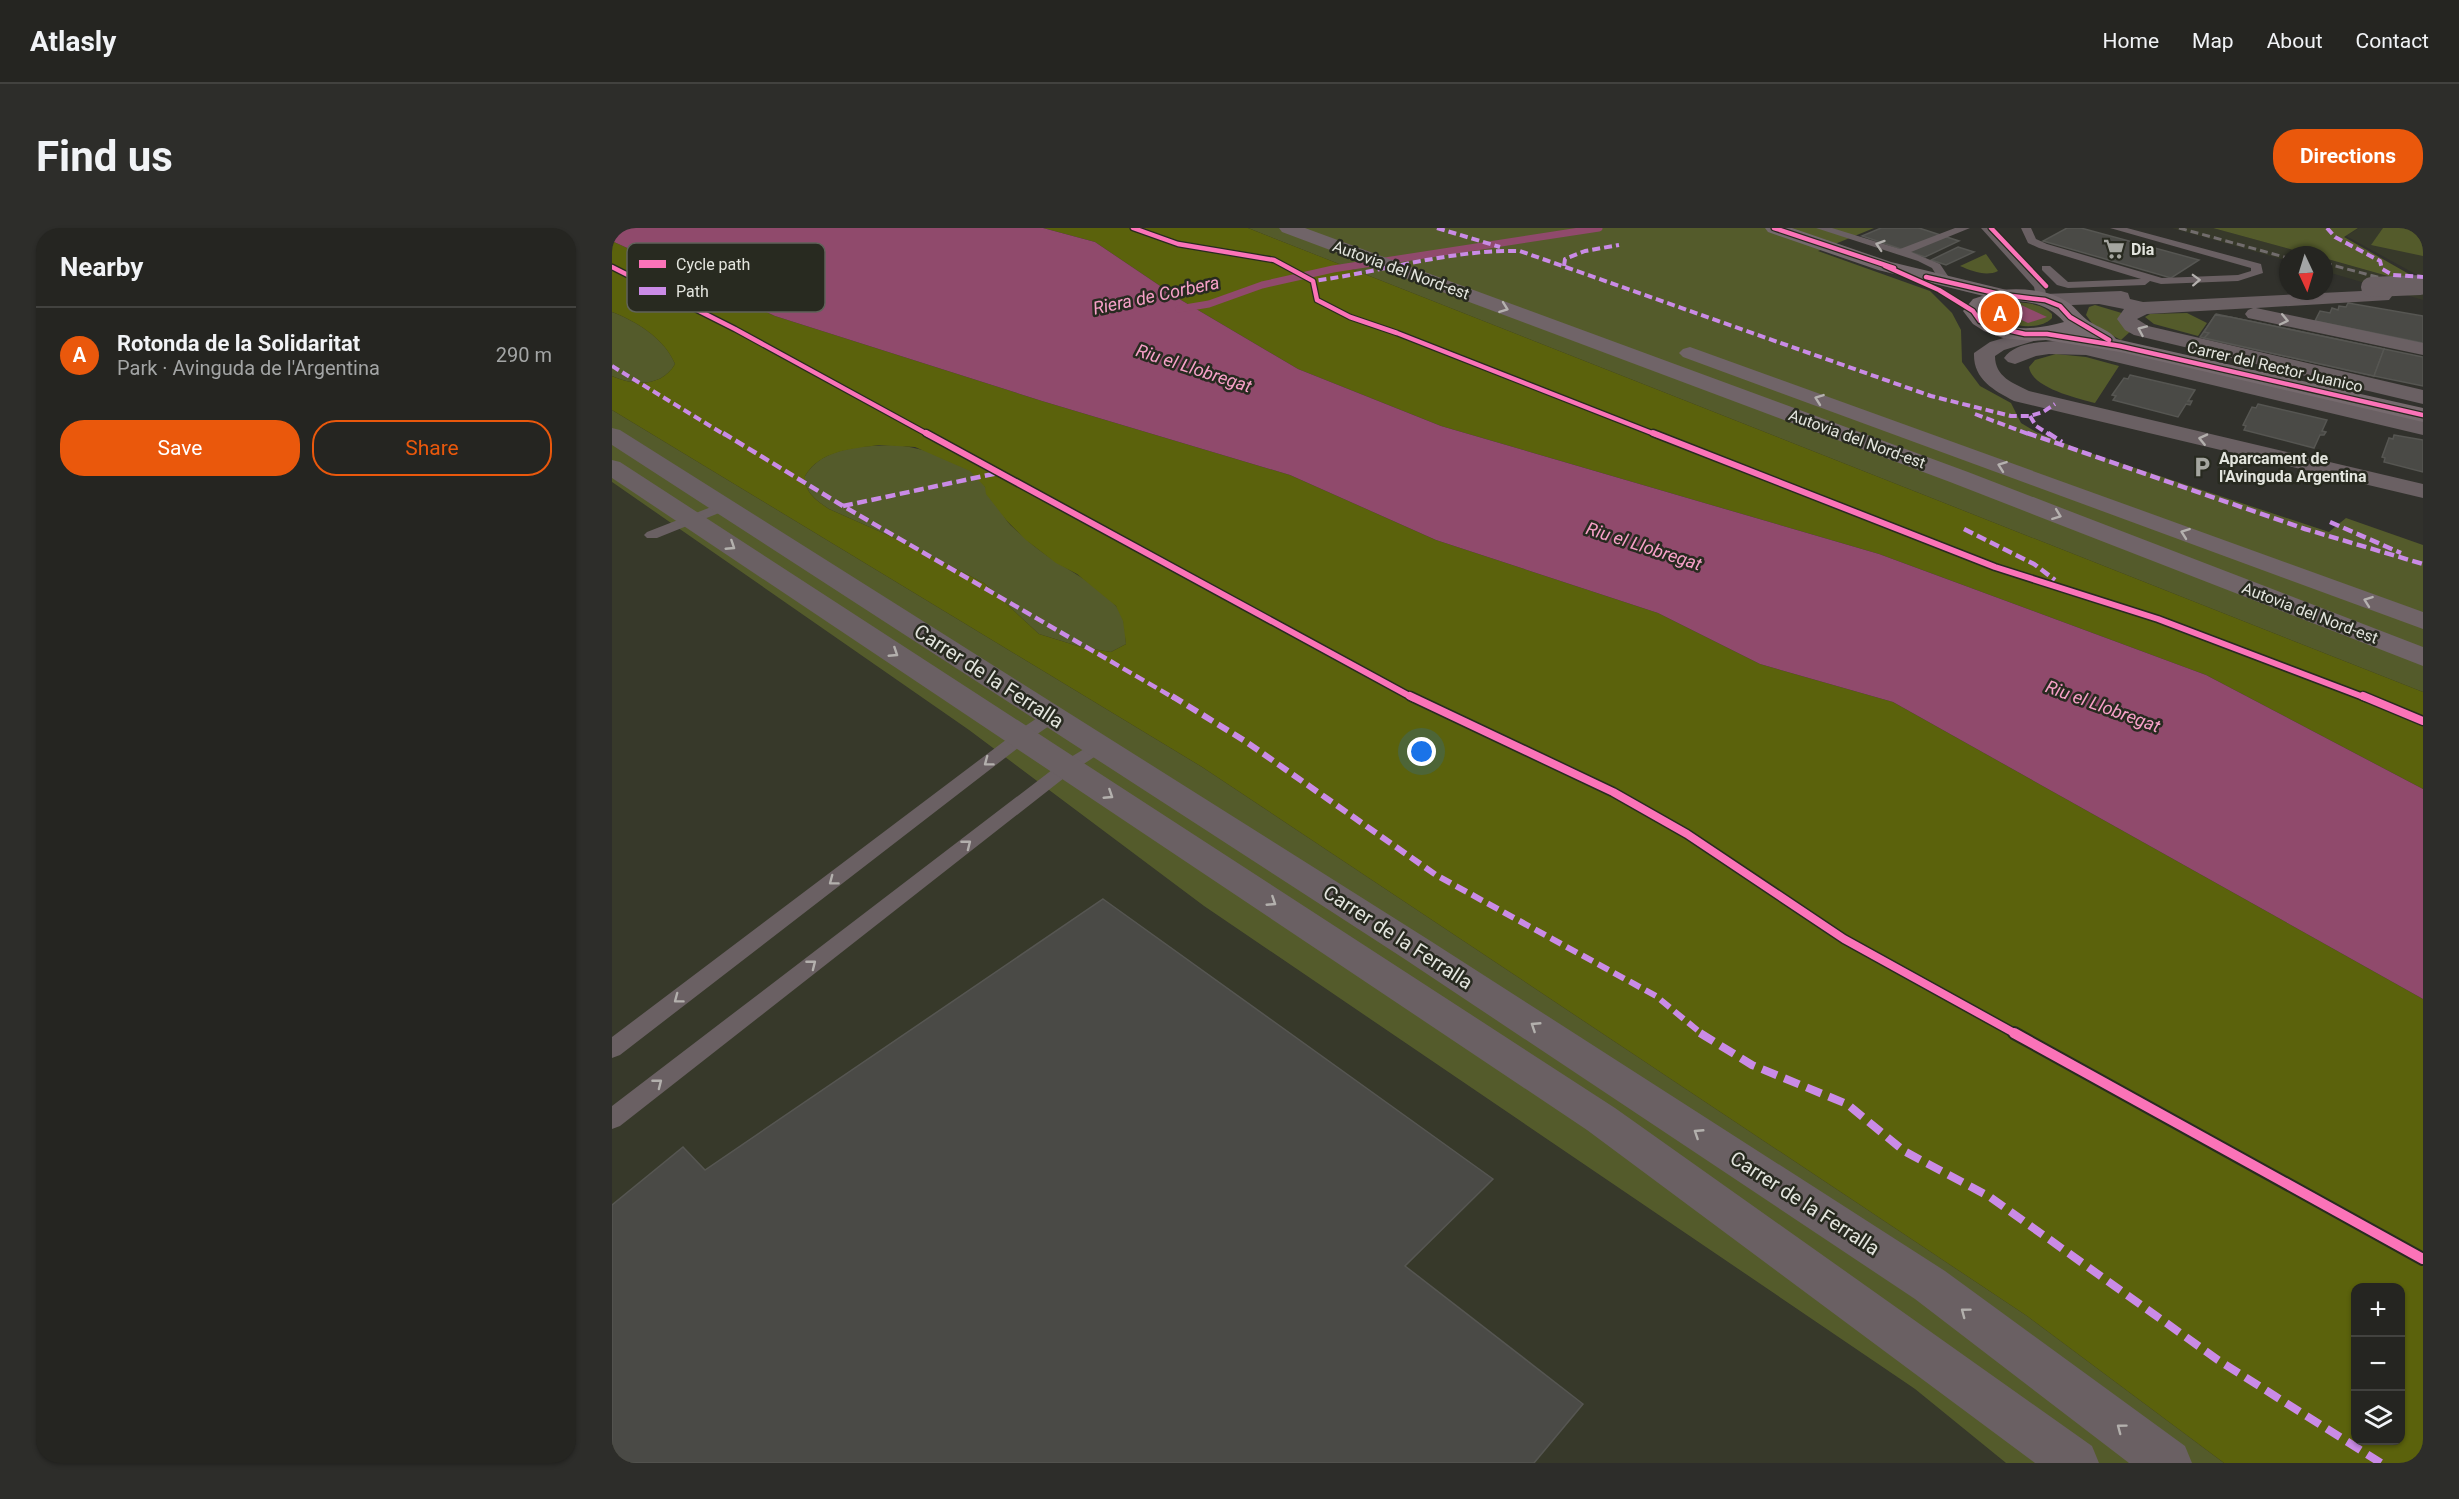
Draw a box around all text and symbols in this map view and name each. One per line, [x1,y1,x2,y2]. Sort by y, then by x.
text: Atlasly [30,25,116,58]
text: Home [2103,29,2159,53]
text: Map [2192,29,2234,53]
text: About [2267,29,2323,53]
text: Contact [2356,29,2429,53]
button: Directions [2273,129,2423,183]
text: Find us [36,132,173,181]
street label: Autovia del Nord-est [1330,236,1472,304]
supermarket icon: Dia [2102,237,2126,261]
one-way arrow [1875,240,1886,253]
place label: Dia [2131,240,2155,259]
legend [627,243,825,312]
north arrow [2279,246,2333,300]
text: Nearby [60,252,143,282]
text: Cycle path [676,255,750,274]
water label: Riera de Corbera [1091,271,1221,319]
one-way arrow [2192,273,2201,286]
text: Path [676,282,709,301]
pin: A [1980,290,2020,335]
one-way arrow [1498,301,1509,314]
one-way arrow [2279,313,2289,326]
one-way arrow [2137,325,2148,337]
text: Rotonda de la Solidaritat [117,331,360,356]
street label: Carrer del Rector Juanico [2185,338,2365,396]
water label: Riu el Llobregat [1133,339,1255,397]
text: A [73,343,86,367]
text: 290 m [496,343,552,367]
text: Park · Avinguda de l'Argentina [117,356,380,380]
one-way arrow [1814,394,1825,407]
street label: Autovia del Nord-est [1786,405,1928,473]
button: Save [60,420,300,476]
button: Share [312,420,552,476]
one-way arrow [2198,433,2208,446]
place label: Aparcament de l'Avinguda Argentina [2219,449,2367,486]
parking icon: Aparcament de l'Avinguda Argentina [2190,455,2214,479]
one-way arrow [1997,460,2008,473]
one-way arrow [2051,507,2062,520]
water label: Riu el Llobregat [1583,517,1705,575]
one-way arrow [2180,528,2191,540]
one-way arrow [725,538,735,550]
street label: Autovia del Nord-est [2239,578,2381,648]
one-way arrow [2363,595,2374,608]
street label: Carrer de la Ferralla [910,619,1068,733]
one-way arrow [887,646,898,657]
water label: Riu el Llobregat [2043,676,2163,737]
your location [1407,737,1436,766]
one-way arrow [983,755,994,766]
one-way arrow [1103,788,1114,799]
one-way arrow [960,841,971,852]
one-way arrow [828,873,839,884]
street label: Carrer de la Ferralla [1319,880,1477,994]
one-way arrow [1265,895,1276,906]
one-way arrow [806,960,817,971]
one-way arrow [673,992,684,1003]
one-way arrow [1531,1022,1541,1034]
one-way arrow [652,1079,663,1090]
one-way arrow [1694,1129,1704,1141]
street label: Carrer de la Ferralla [1726,1146,1884,1260]
map controls [2351,1283,2405,1445]
button: + [2351,1283,2405,1337]
one-way arrow [1961,1308,1972,1319]
button: − [2351,1337,2405,1391]
button: layers [2351,1391,2405,1445]
one-way arrow [2117,1424,2128,1435]

